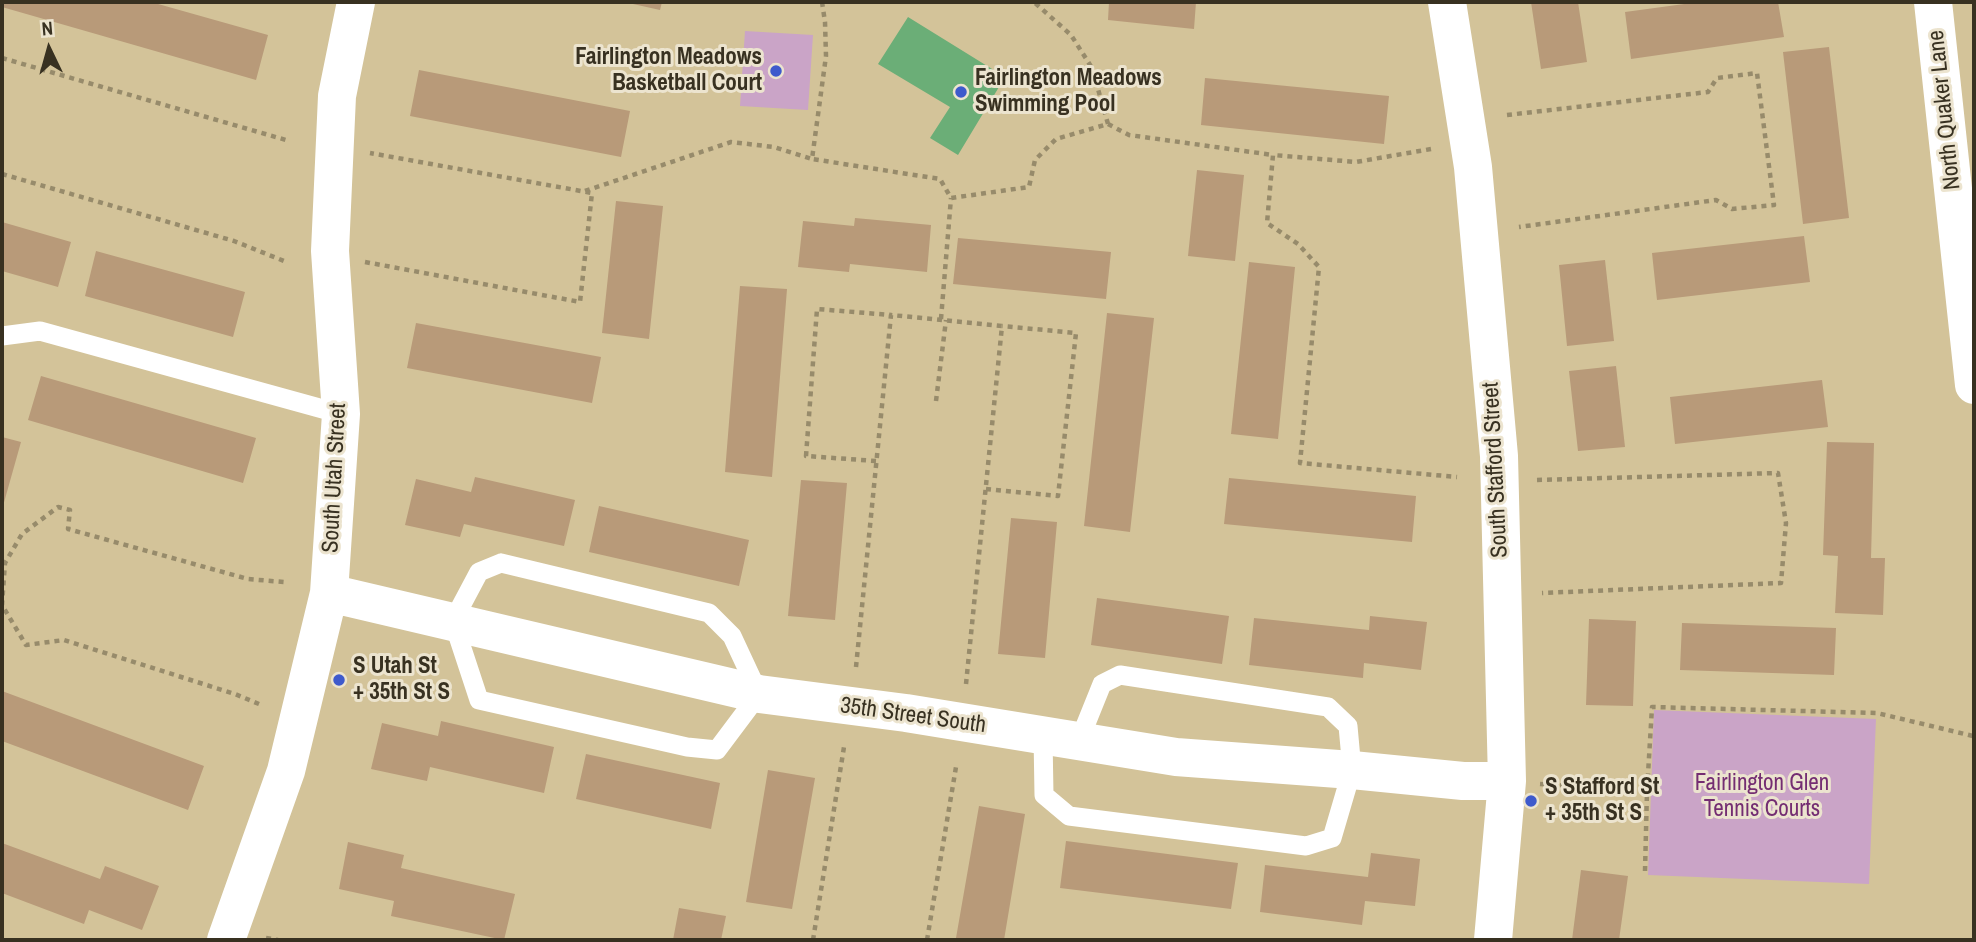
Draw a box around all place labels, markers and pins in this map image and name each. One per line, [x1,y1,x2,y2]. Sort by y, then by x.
place label: Fairlington Meadows Basketball Court [575,44,762,98]
marker: Fairlington Meadows Basketball Court [768,63,784,79]
place label: Fairlington Meadows Swimming Pool [975,65,1162,119]
marker: Fairlington Meadows Swimming Pool [953,84,969,100]
place label: S Utah St + 35th St S [353,653,450,707]
marker: S Utah St + 35th St S [331,672,347,688]
place label: S Stafford St + 35th St S [1545,774,1659,828]
marker: S Stafford St + 35th St S [1523,793,1539,809]

